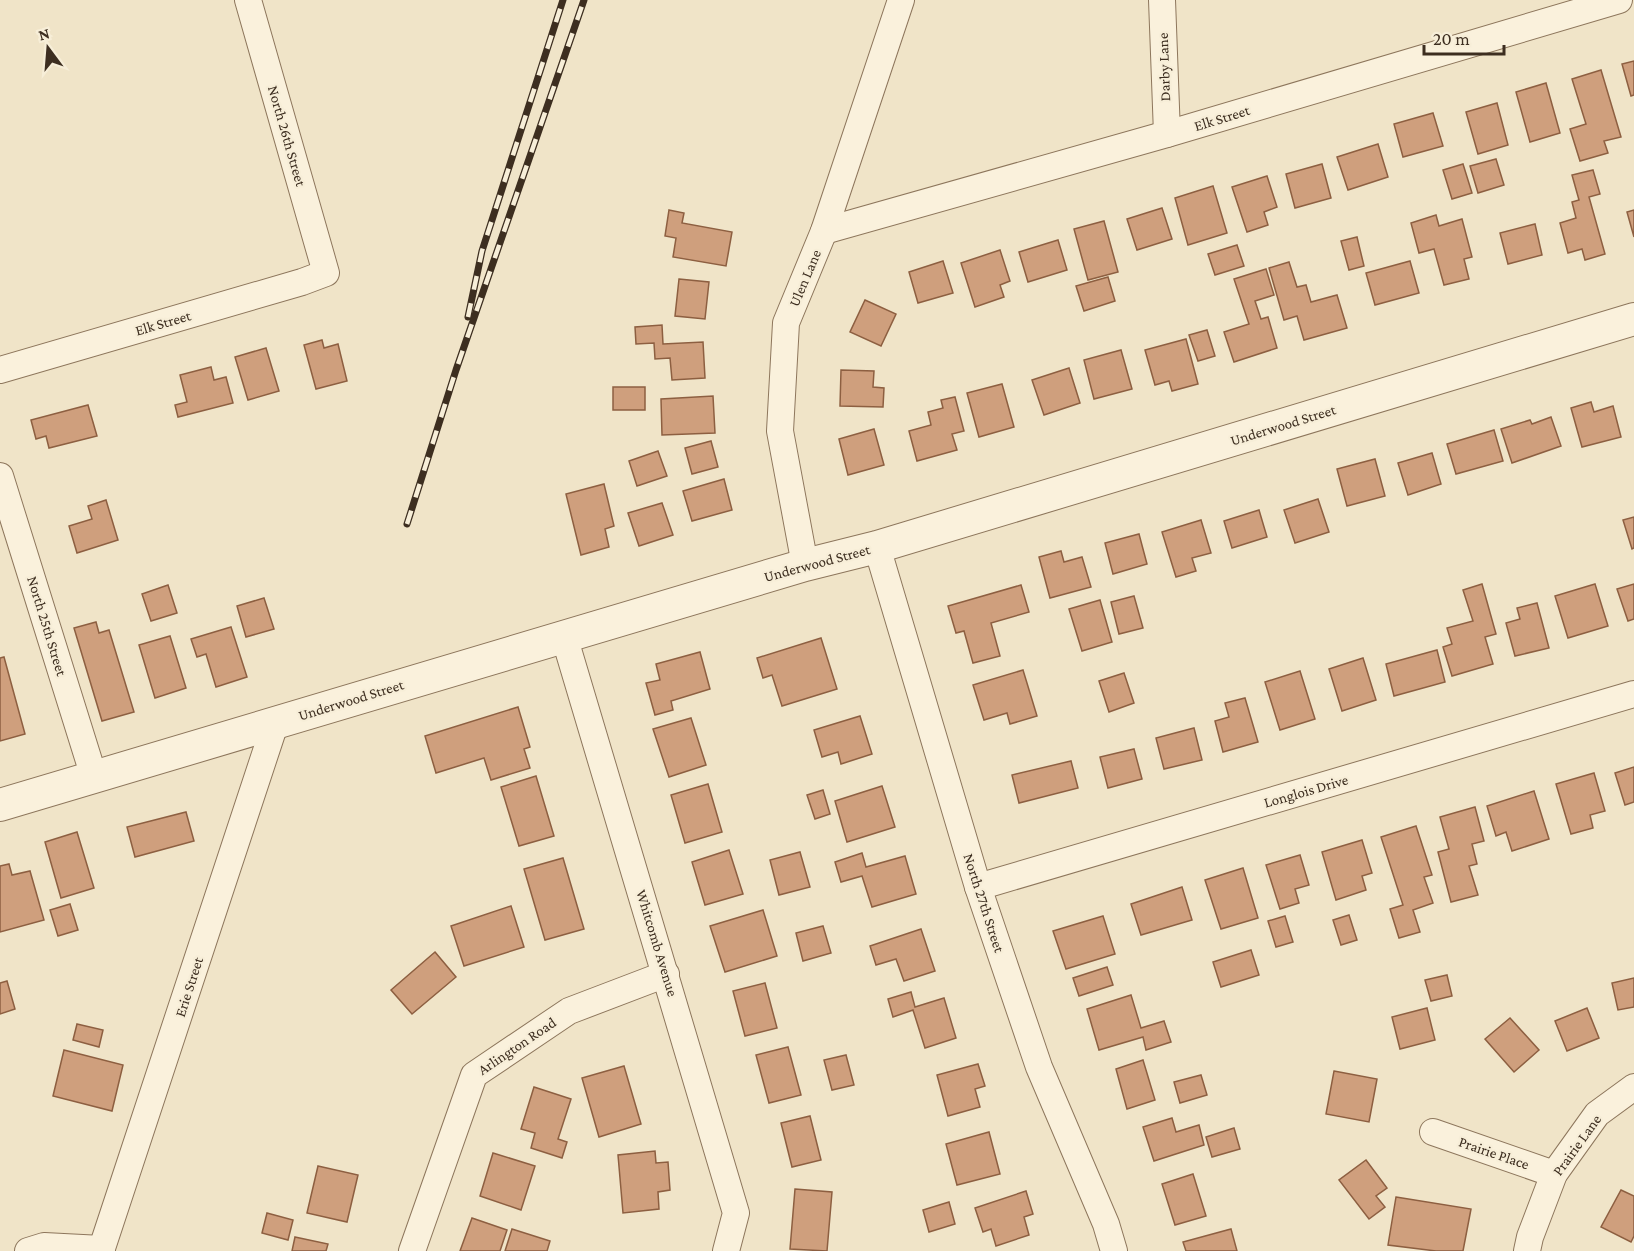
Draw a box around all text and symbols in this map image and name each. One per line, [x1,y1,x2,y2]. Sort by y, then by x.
north arrow [18,18,78,78]
scale bar [1424,18,1504,56]
text: N [36,24,52,44]
text: 20 m [1433,29,1470,49]
street label: Darby Lane [1155,32,1174,102]
street label: North 26th Street [265,84,309,189]
street label: Elk Street [1192,102,1253,134]
street label: Ulen Lane [786,247,824,309]
street label: Elk Street [133,307,194,339]
street label: Underwood Street [1228,401,1339,449]
street label: Underwood Street [762,541,873,585]
street label: North 25th Street [24,574,70,679]
street label: Underwood Street [296,676,407,724]
street label: Longlois Drive [1262,771,1351,812]
street label: North 27th Street [960,851,1008,955]
street label: Whitcomb Avenue [633,888,681,999]
street label: Erie Street [172,954,206,1019]
street label: Arlington Road [475,1014,560,1079]
street label: Prairie Lane [1550,1111,1605,1178]
street label: Prairie Place [1457,1134,1532,1173]

